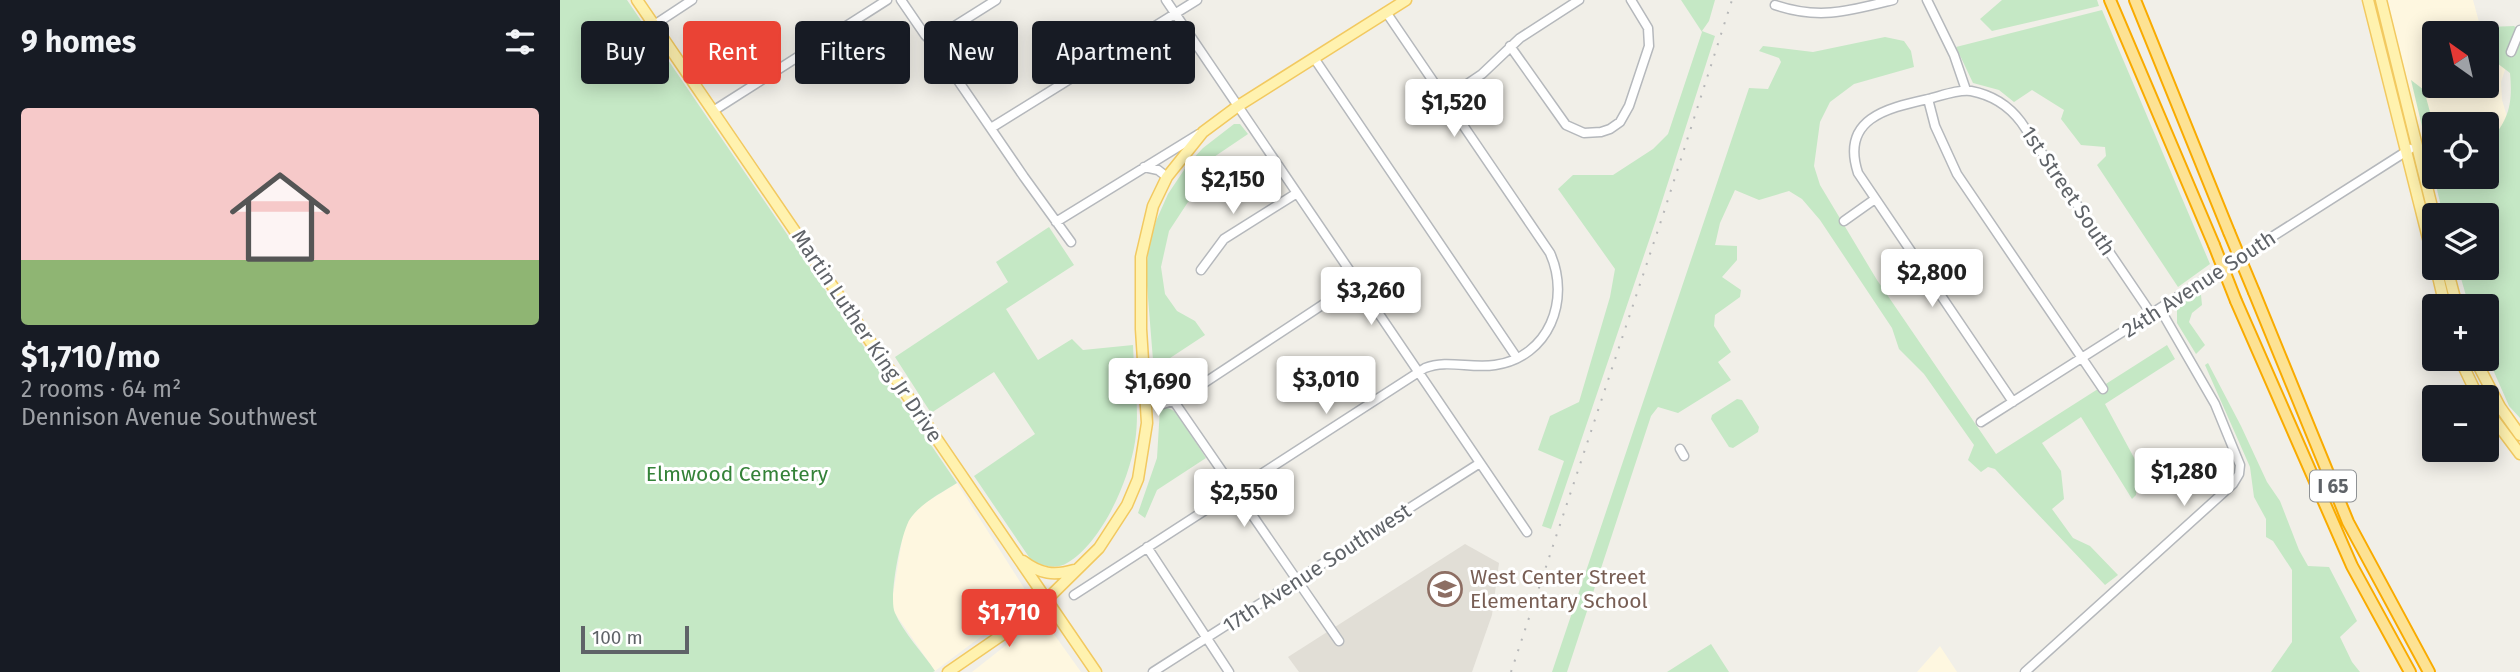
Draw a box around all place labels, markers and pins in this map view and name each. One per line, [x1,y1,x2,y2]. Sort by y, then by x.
pin: $1,520 [1397,80,1511,139]
pin: $2,150 [1176,156,1290,216]
pin: $2,800 [1875,250,1989,309]
pin: $3,260 [1314,268,1428,327]
pin: $3,010 [1269,356,1383,416]
pin: $1,690 [1101,358,1215,418]
pin: $1,280 [2127,448,2241,508]
pin: $2,550 [1187,470,1301,529]
place label: West Center Street Elementary School [1470,564,1648,614]
school or university icon: West Center Street Elementary School [1426,570,1464,608]
pin: $1,710 [952,590,1066,649]

